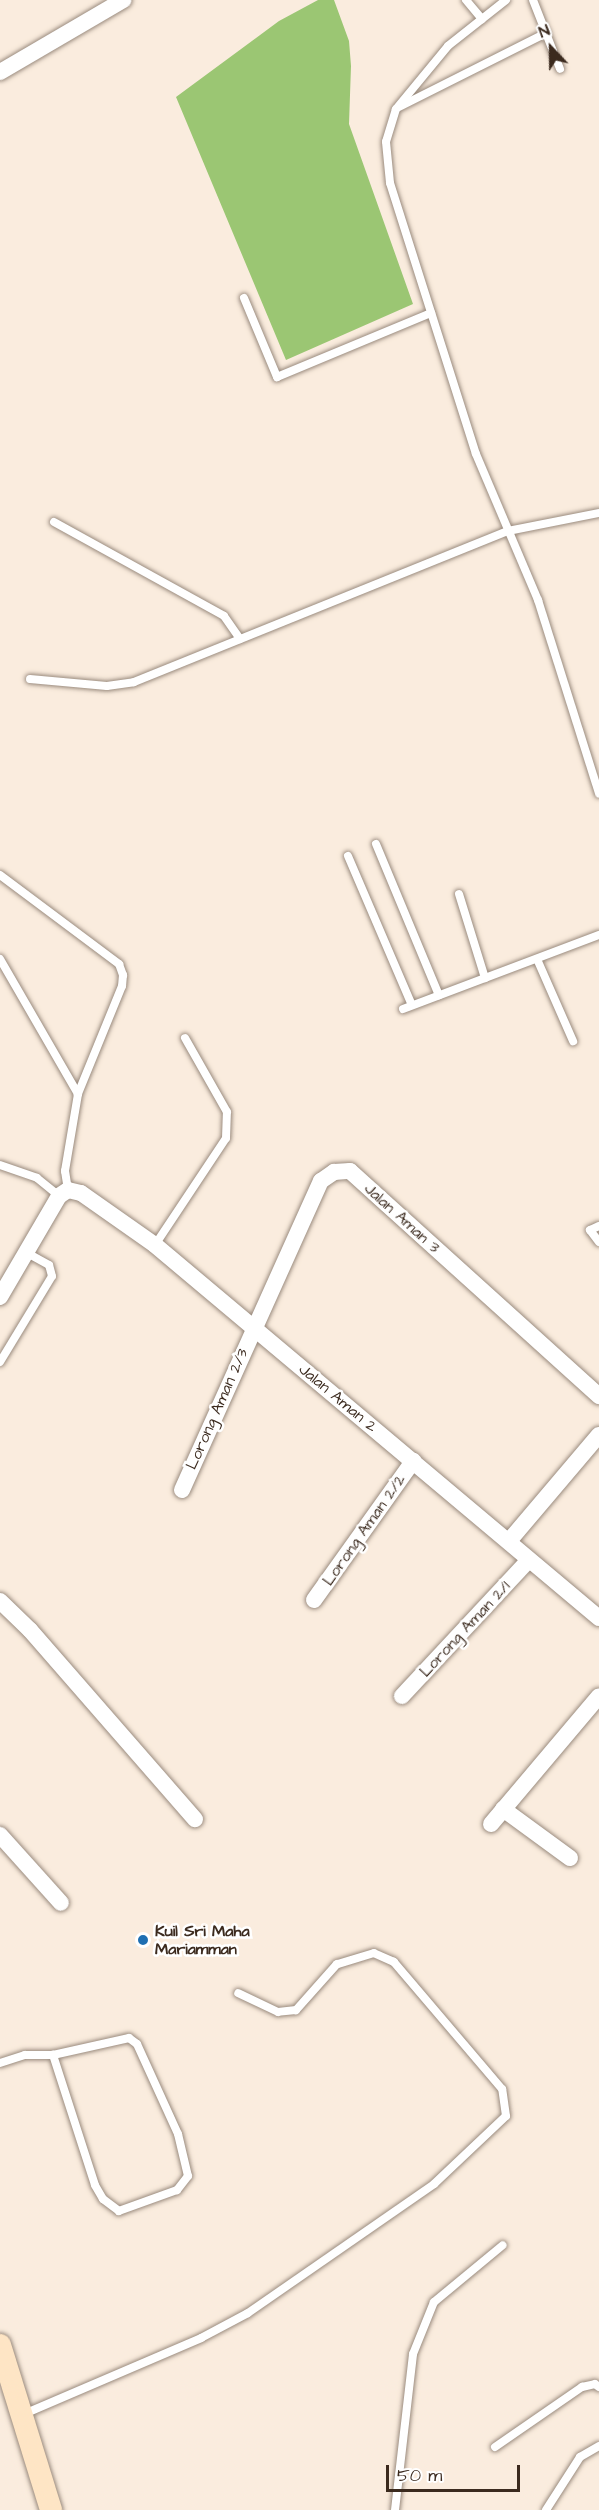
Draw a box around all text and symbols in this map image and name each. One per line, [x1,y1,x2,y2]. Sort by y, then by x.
north arrow [521,18,581,78]
text: N [535,19,553,43]
street label: Jalan Aman 3 [360,1179,444,1257]
street label: Lorong Aman 2/3 [182,1346,252,1472]
street label: Jalan Aman 2 [295,1360,381,1436]
street label: Lorong Aman 2/2 [318,1471,410,1589]
street label: Lorong Aman 2/1 [416,1577,514,1681]
place label: Kuil Sri Maha Mariamman [155,1921,250,1959]
marker: Kuil Sri Maha Mariamman [136,1933,150,1947]
scale bar [389,2453,522,2491]
text: 50 m [397,2463,442,2488]

